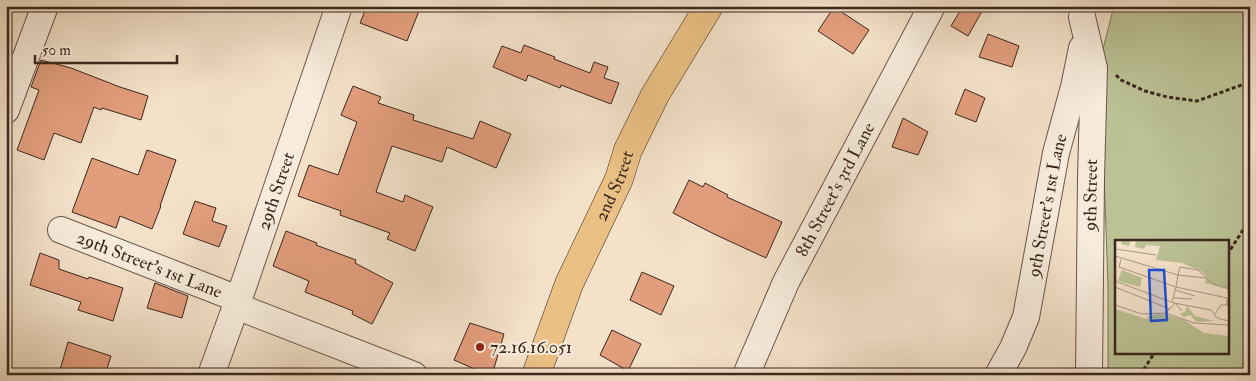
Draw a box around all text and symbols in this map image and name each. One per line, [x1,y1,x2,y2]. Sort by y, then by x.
scale bar [35,32,178,64]
text: 50 m [42,41,71,60]
street label: 8th Street's 3rd Lane [790,118,880,260]
street label: 9th Street's 1st Lane [1022,131,1072,281]
street label: 2nd Street [589,148,639,225]
street label: 29th Street [252,149,300,233]
street label: 9th Street [1079,159,1103,233]
street label: 29th Street's 1st Lane [73,226,226,303]
inset map [1115,240,1228,354]
place label: 72.16.16.051 [490,336,572,359]
marker: 72.16.16.051 [474,341,486,353]

